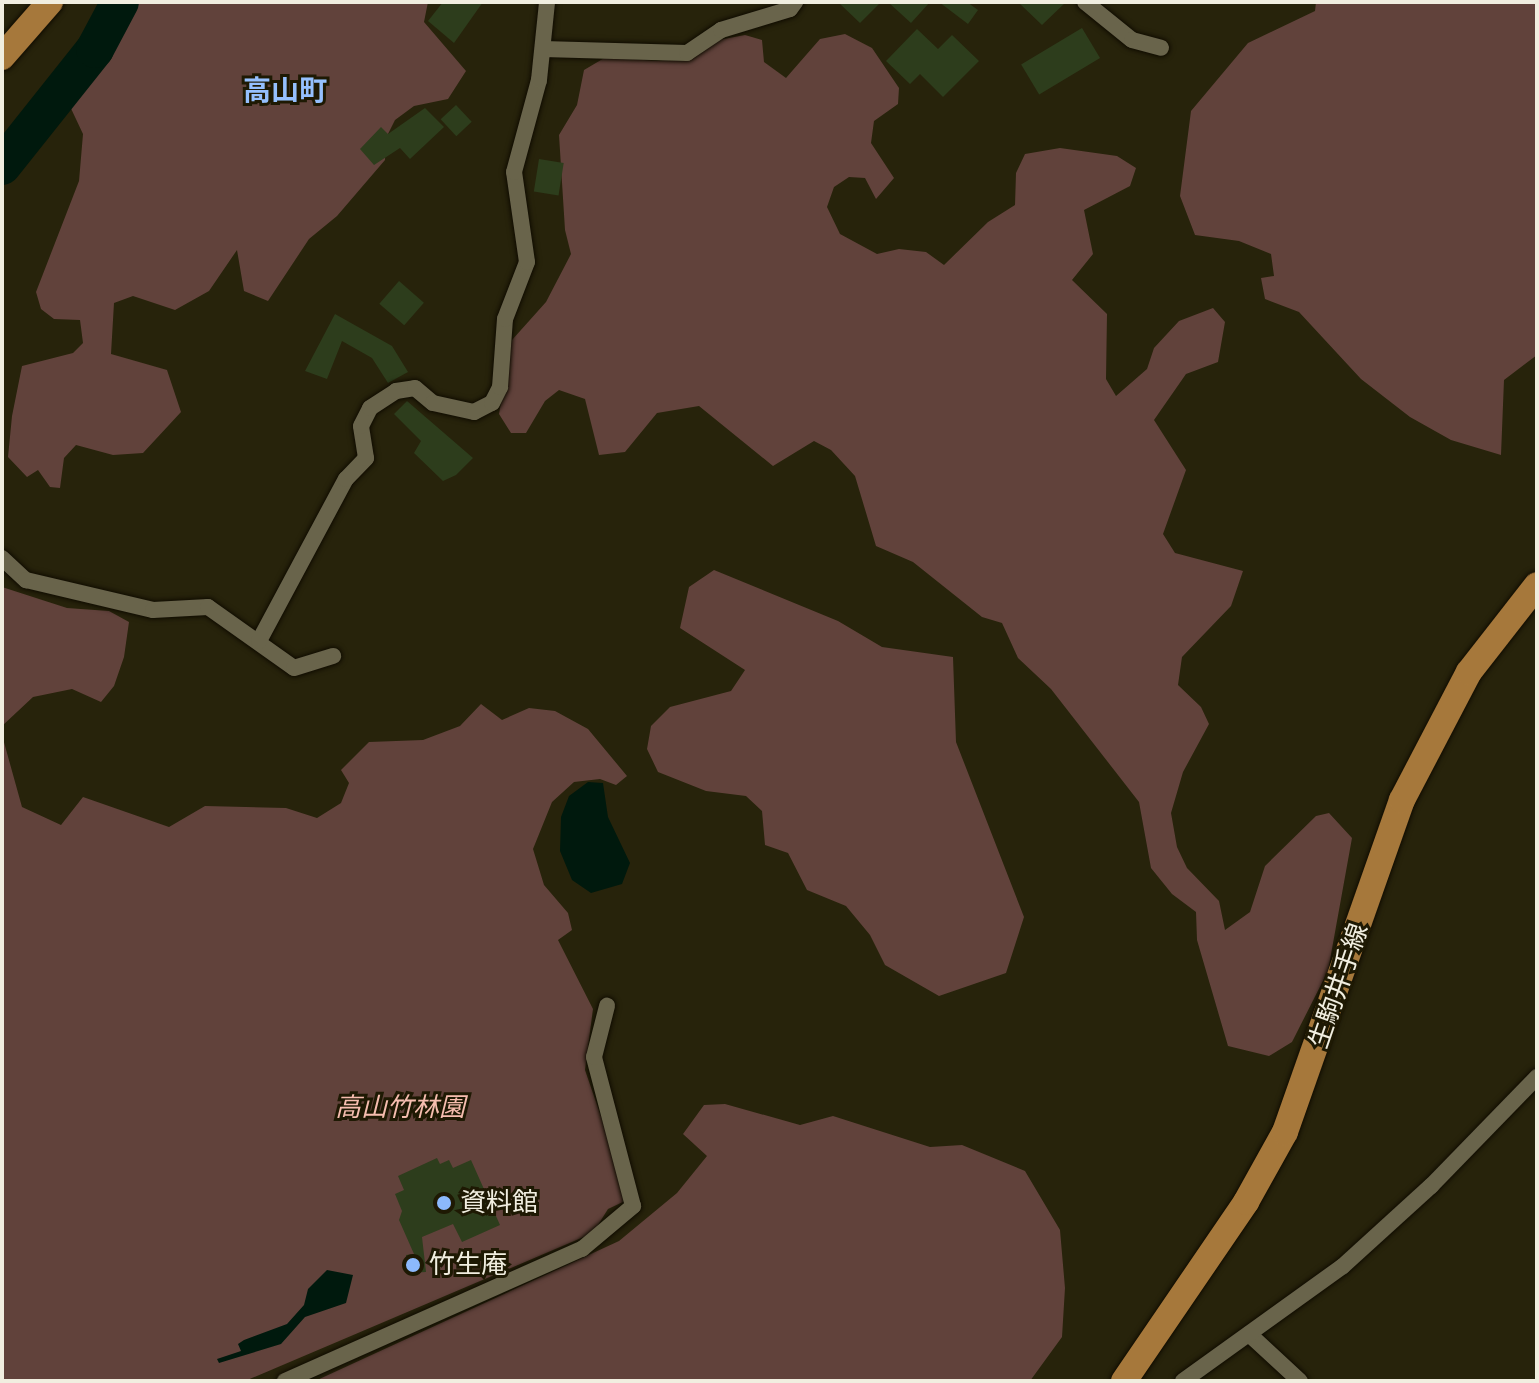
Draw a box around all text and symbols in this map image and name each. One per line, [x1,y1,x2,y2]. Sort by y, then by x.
district label: 高山町 [243,73,327,107]
street label: 生駒井手線 [1303,919,1375,1053]
park label: 高山竹林園 [335,1092,465,1124]
place label: 資料館 [460,1187,538,1219]
marker: 資料館 [435,1194,453,1212]
place label: 竹生庵 [429,1249,507,1281]
marker: 竹生庵 [404,1256,422,1274]

